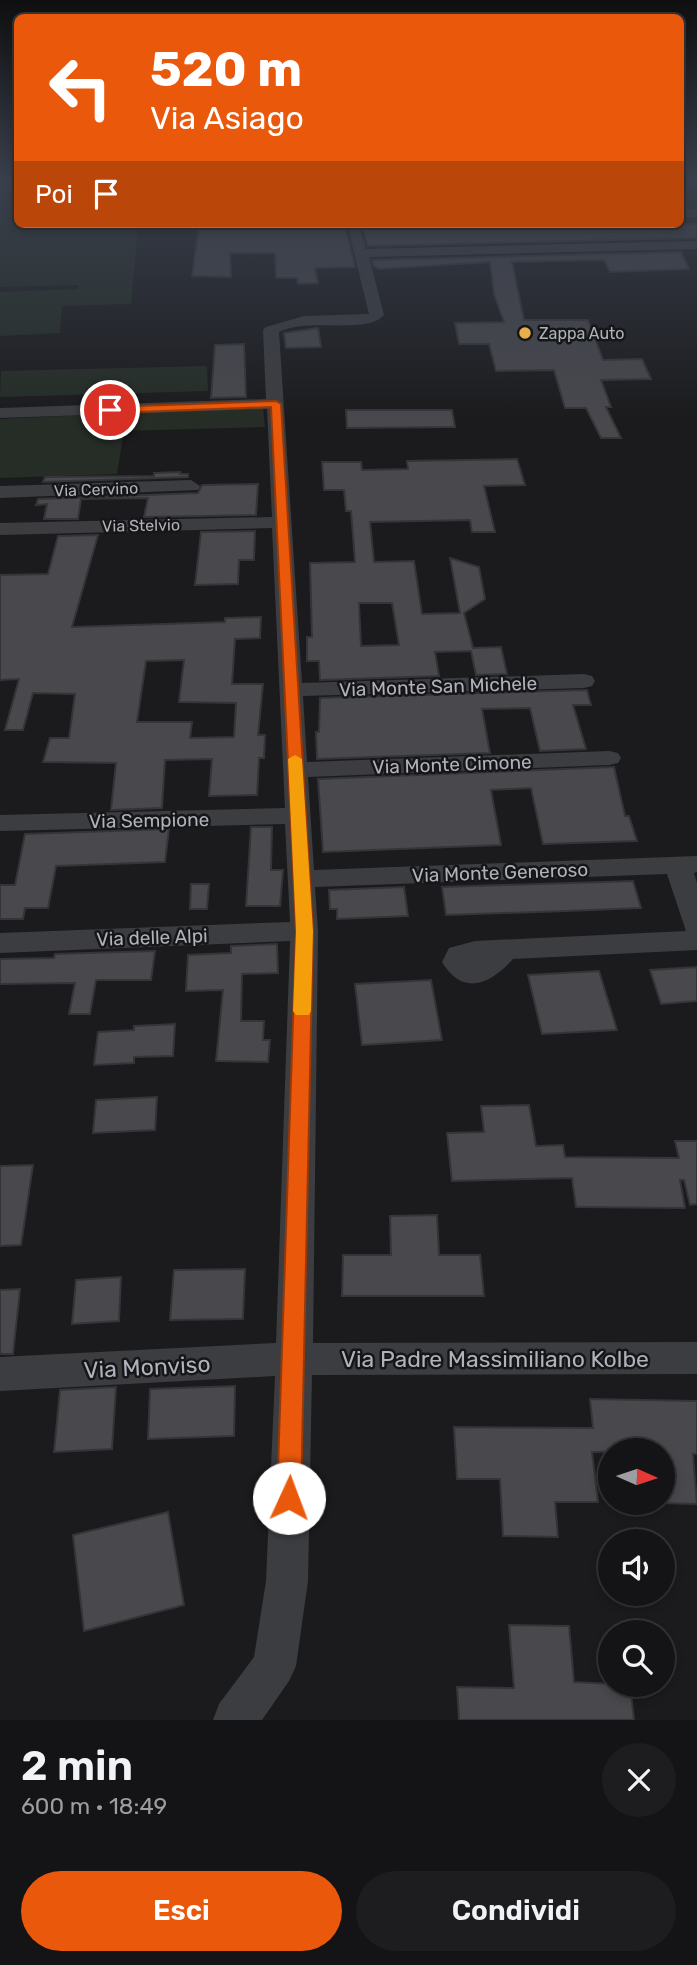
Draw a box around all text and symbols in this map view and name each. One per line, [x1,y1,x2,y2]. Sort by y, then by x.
text: 520 m [150,40,302,98]
icon: left [35,42,126,133]
text: Via Asiago [150,99,304,137]
icon: arrive [87,175,125,213]
text: Poi [35,179,73,210]
place label: Zappa Auto [539,324,625,343]
marker: Zappa Auto [517,325,533,341]
pin [80,380,140,440]
icon: arrive [91,391,129,429]
street label: Via Cervino [54,479,139,500]
street label: Via Stelvio [102,515,180,536]
street label: Via Monte San Michele [339,672,538,701]
street label: Via Monte Cimone [372,750,532,779]
street label: Via Sempione [89,808,209,833]
street label: Via Monte Generoso [411,858,589,887]
street label: Via delle Alpi [96,924,208,951]
street label: Via Padre Massimiliano Kolbe [341,1345,649,1373]
street label: Via Monviso [83,1350,211,1384]
north arrow [598,1438,676,1516]
map controls [598,1438,675,1697]
position arrow [252,1461,326,1535]
button: sound [598,1529,675,1606]
button: search [598,1620,675,1697]
text: 2 min [21,1741,133,1791]
button: close [602,1743,676,1817]
text: 600 m · 18:49 [21,1792,167,1820]
button: Esci [21,1871,342,1951]
button: Condividi [356,1871,676,1951]

